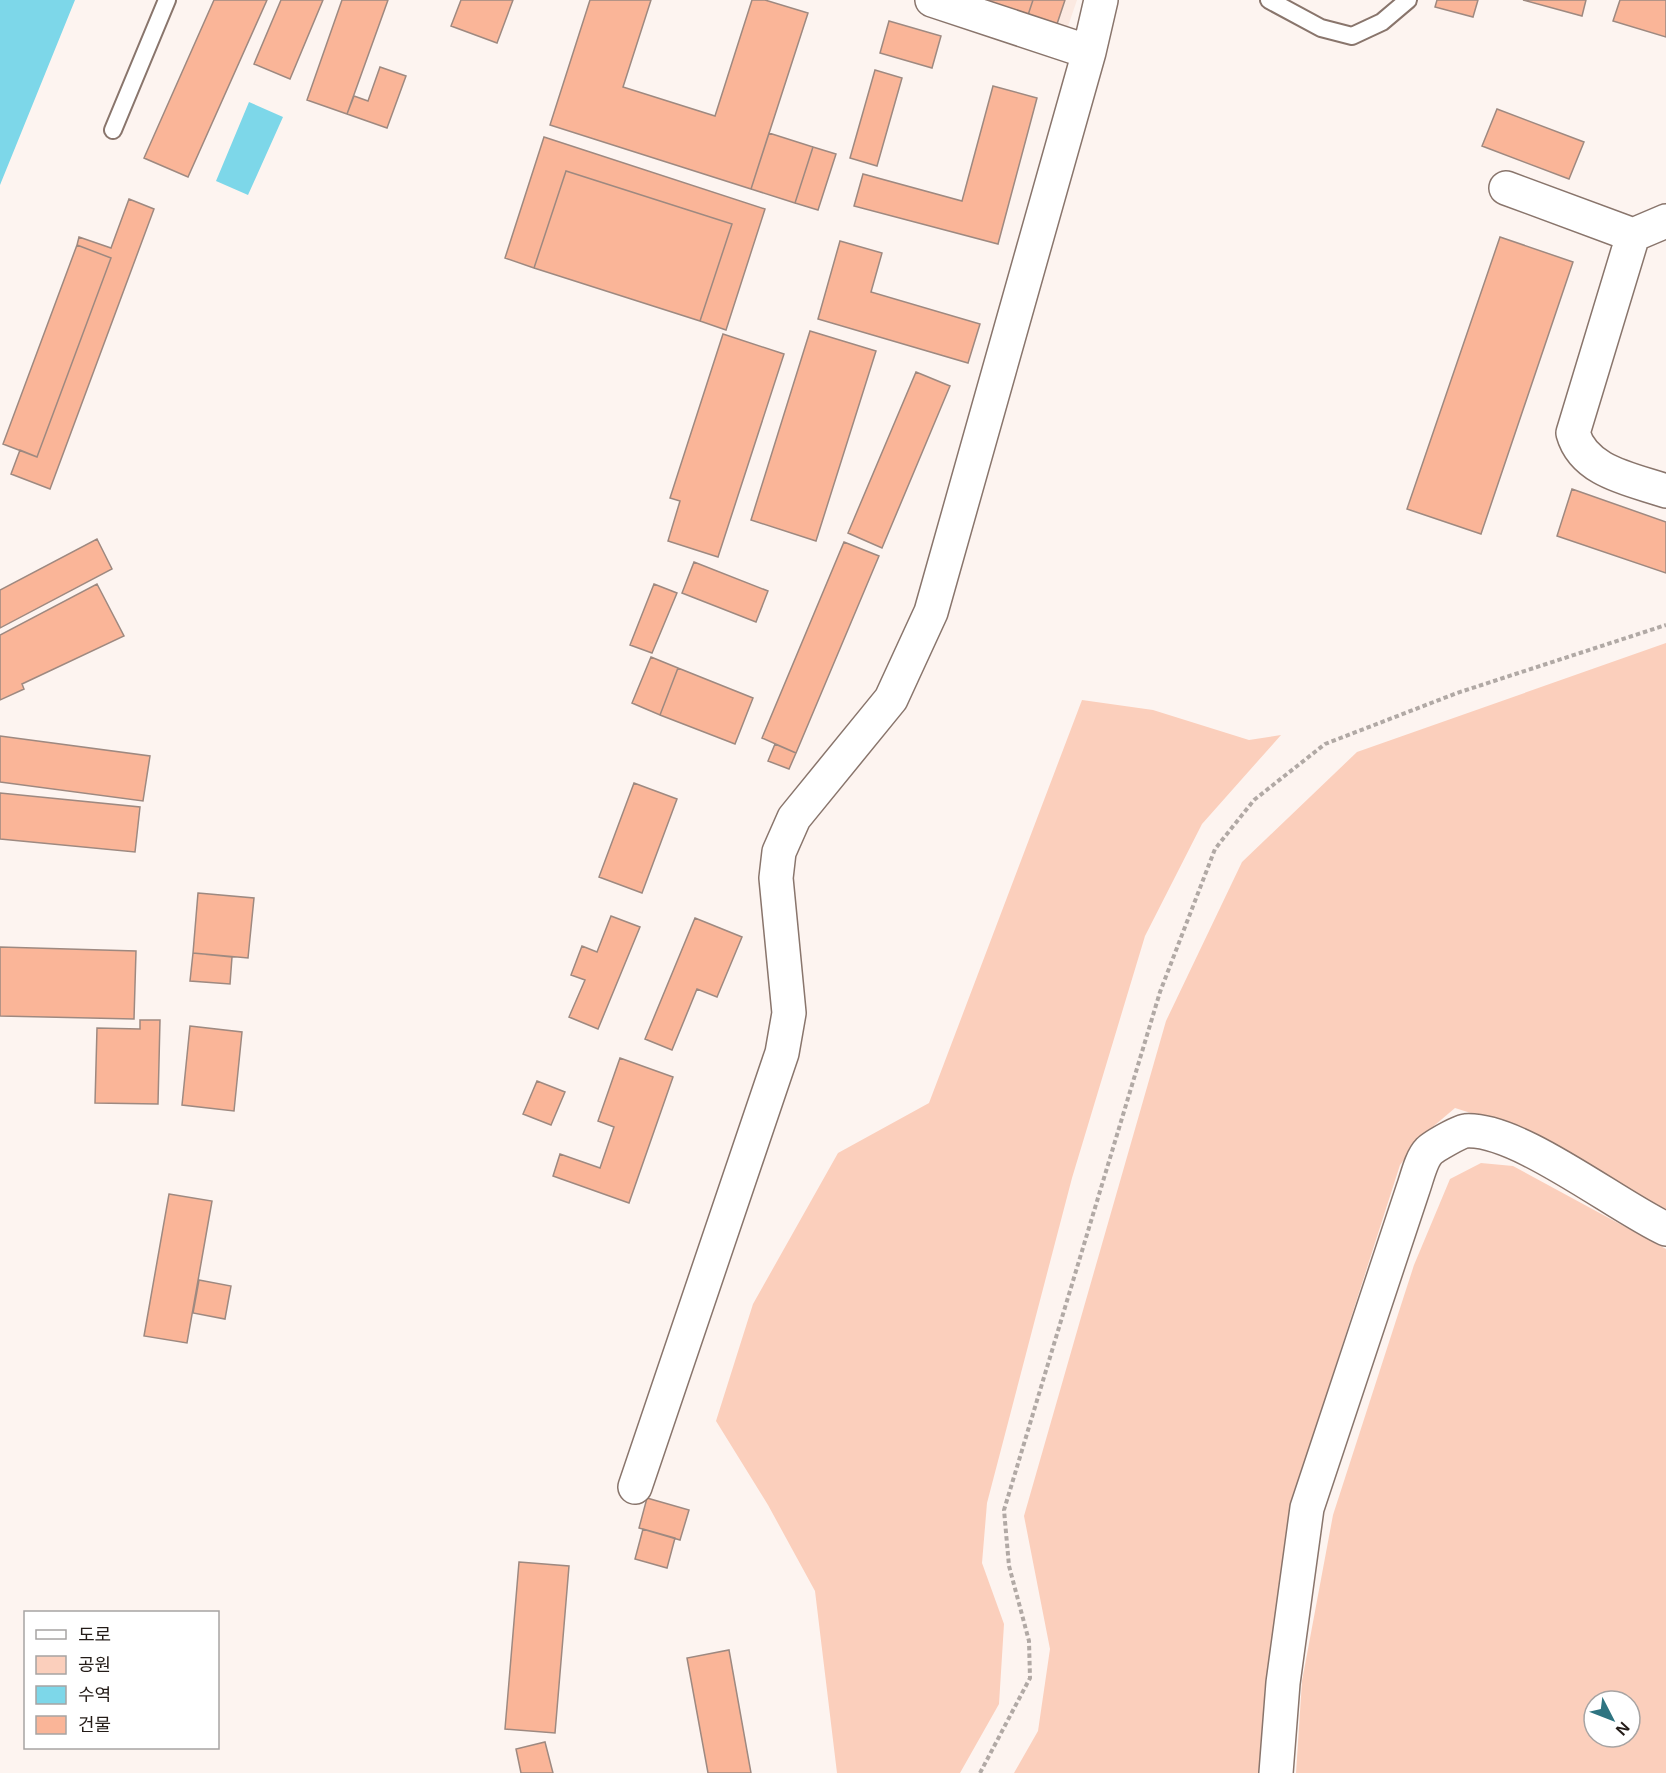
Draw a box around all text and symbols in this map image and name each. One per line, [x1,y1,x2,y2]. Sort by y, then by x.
legend [24,1611,219,1749]
text: 도로 [78,1625,111,1645]
text: 공원 [78,1655,111,1675]
text: 수역 [78,1685,111,1705]
north arrow [1582,1689,1642,1749]
text: 건물 [78,1715,111,1735]
text: N [1613,1719,1633,1739]

